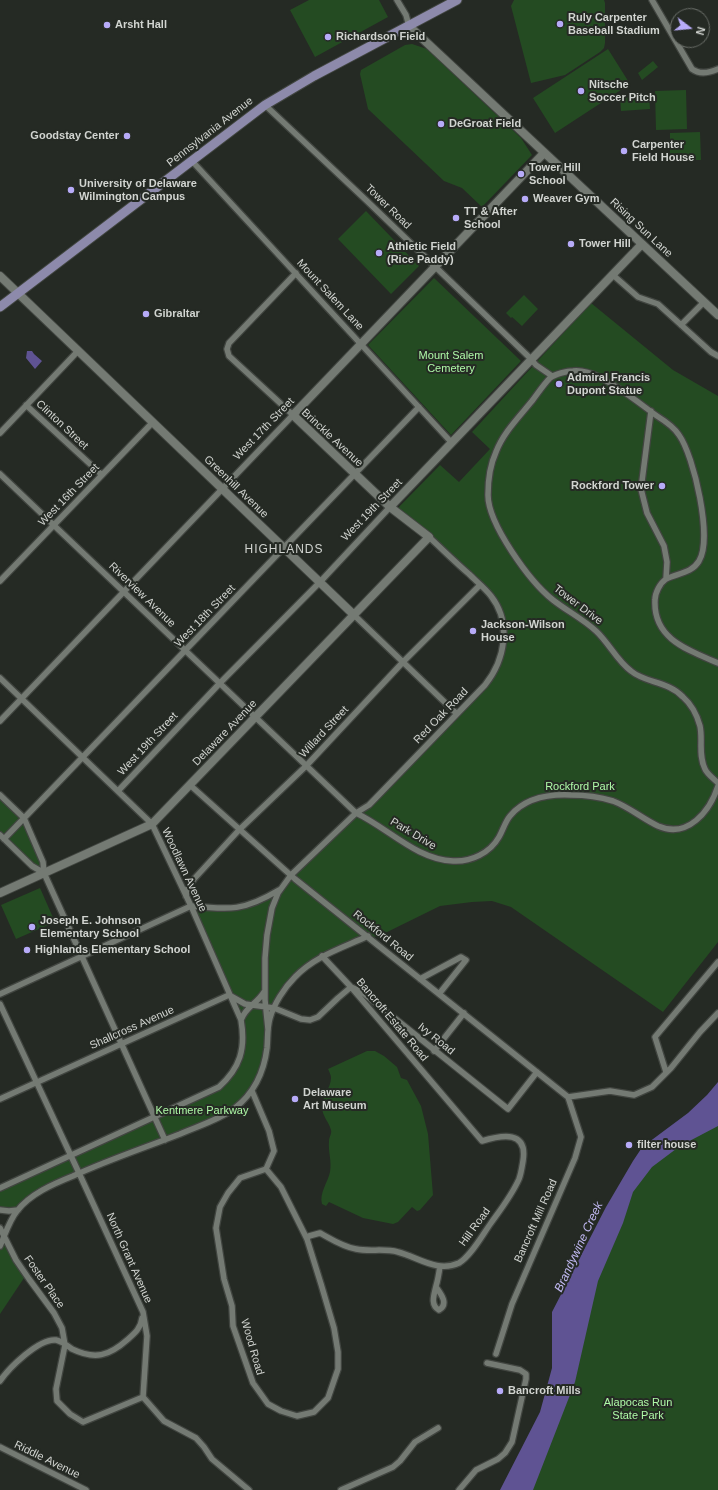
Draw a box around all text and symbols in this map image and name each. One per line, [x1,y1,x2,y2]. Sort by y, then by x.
north arrow [670,8,710,48]
place label: Ruly Carpenter Baseball Stadium [568,11,660,37]
place label: Arsht Hall [115,18,167,32]
marker: Ruly Carpenter Baseball Stadium [555,19,565,29]
marker: Arsht Hall [102,20,112,30]
text: N [694,26,707,37]
place label: Richardson Field [336,30,425,44]
marker: Richardson Field [323,32,333,42]
place label: Nitsche Soccer Pitch [589,78,656,104]
marker: Nitsche Soccer Pitch [576,86,586,96]
street label: Pennsylvania Avenue [164,94,256,170]
place label: DeGroat Field [449,117,521,131]
marker: DeGroat Field [436,119,446,129]
place label: Goodstay Center [30,129,119,143]
marker: Goodstay Center [122,131,132,141]
place label: Carpenter Field House [632,138,694,164]
marker: Carpenter Field House [619,146,629,156]
place label: Tower Hill School [529,161,581,187]
marker: Tower Hill School [516,169,526,179]
place label: University of Delaware Wilmington Campus [79,177,197,203]
street label: Tower Road [362,182,414,232]
marker: University of Delaware Wilmington Campus [66,185,76,195]
place label: Weaver Gym [533,192,599,206]
marker: Weaver Gym [520,194,530,204]
street label: Rising Sun Lane [607,196,675,260]
place label: TT & After School [464,205,517,231]
marker: TT & After School [451,213,461,223]
place label: Tower Hill [579,237,631,251]
marker: Tower Hill [566,239,576,249]
place label: Athletic Field (Rice Paddy) [387,240,456,266]
marker: Athletic Field (Rice Paddy) [374,248,384,258]
street label: Mount Salem Lane [294,257,366,333]
place label: Gibraltar [154,307,200,321]
marker: Gibraltar [141,309,151,319]
park label: Mount Salem Cemetery [419,349,483,375]
place label: Admiral Francis Dupont Statue [567,371,650,397]
marker: Admiral Francis Dupont Statue [554,379,564,389]
street label: West 17th Street [231,395,297,463]
street label: Clinton Street [33,397,91,453]
street label: Brinckle Avenue [299,406,365,470]
street label: Greenhill Avenue [201,453,271,521]
street label: West 16th Street [36,461,102,529]
street label: West 19th Street [339,476,405,544]
place label: Rockford Tower [571,479,654,493]
marker: Rockford Tower [657,481,667,491]
district label: HIGHLANDS [244,543,324,557]
street label: Riverview Avenue [106,560,178,630]
street label: West 18th Street [172,582,238,650]
street label: Tower Drive [551,582,605,628]
place label: Jackson-Wilson House [481,618,565,644]
marker: Jackson-Wilson House [468,626,478,636]
street label: Red Oak Road [411,685,471,747]
street label: Delaware Avenue [190,697,260,769]
street label: Willard Street [297,703,351,761]
street label: West 19th Street [115,710,181,778]
park label: Rockford Park [545,780,615,794]
street label: Park Drive [388,815,438,853]
street label: Woodlawn Avenue [159,826,209,914]
street label: Rockford Road [350,908,416,964]
place label: Joseph E. Johnson Elementary School [40,914,141,940]
marker: Joseph E. Johnson Elementary School [27,922,37,932]
place label: Highlands Elementary School [35,943,190,957]
marker: Highlands Elementary School [22,945,32,955]
street label: Bancroft Estate Road [353,976,431,1064]
street label: Shallcross Avenue [88,1003,176,1053]
street label: Ivy Road [415,1020,457,1058]
place label: Delaware Art Museum [303,1086,367,1112]
marker: Delaware Art Museum [290,1094,300,1104]
park label: Kentmere Parkway [156,1104,248,1118]
place label: filter house [637,1138,696,1152]
marker: filter house [624,1140,634,1150]
street label: Bancroft Mill Road [512,1177,560,1265]
water label: Brandywine Creek [552,1200,606,1294]
street label: Hill Road [457,1205,493,1249]
street label: North Grant Avenue [103,1211,155,1305]
street label: Foster Place [21,1253,67,1311]
street label: Wood Road [238,1317,266,1377]
place label: Bancroft Mills [508,1384,581,1398]
marker: Bancroft Mills [495,1386,505,1396]
park label: Alapocas Run State Park [604,1396,672,1422]
street label: Riddle Avenue [12,1438,82,1482]

